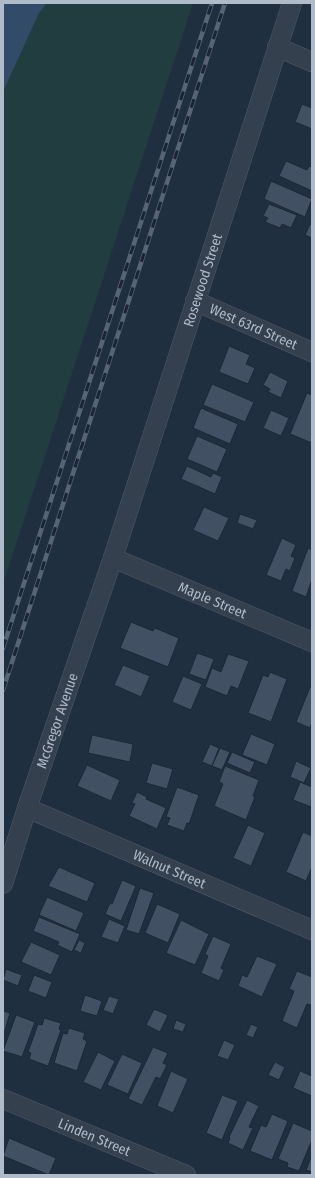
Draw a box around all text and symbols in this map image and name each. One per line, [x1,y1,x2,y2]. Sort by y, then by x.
street label: Rosewood Street [180,231,226,329]
street label: West 63rd Street [207,300,301,353]
street label: Maple Street [176,578,250,622]
street label: McGregor Avenue [33,671,81,771]
street label: Walnut Street [130,846,209,892]
street label: Linden Street [56,1114,133,1160]

